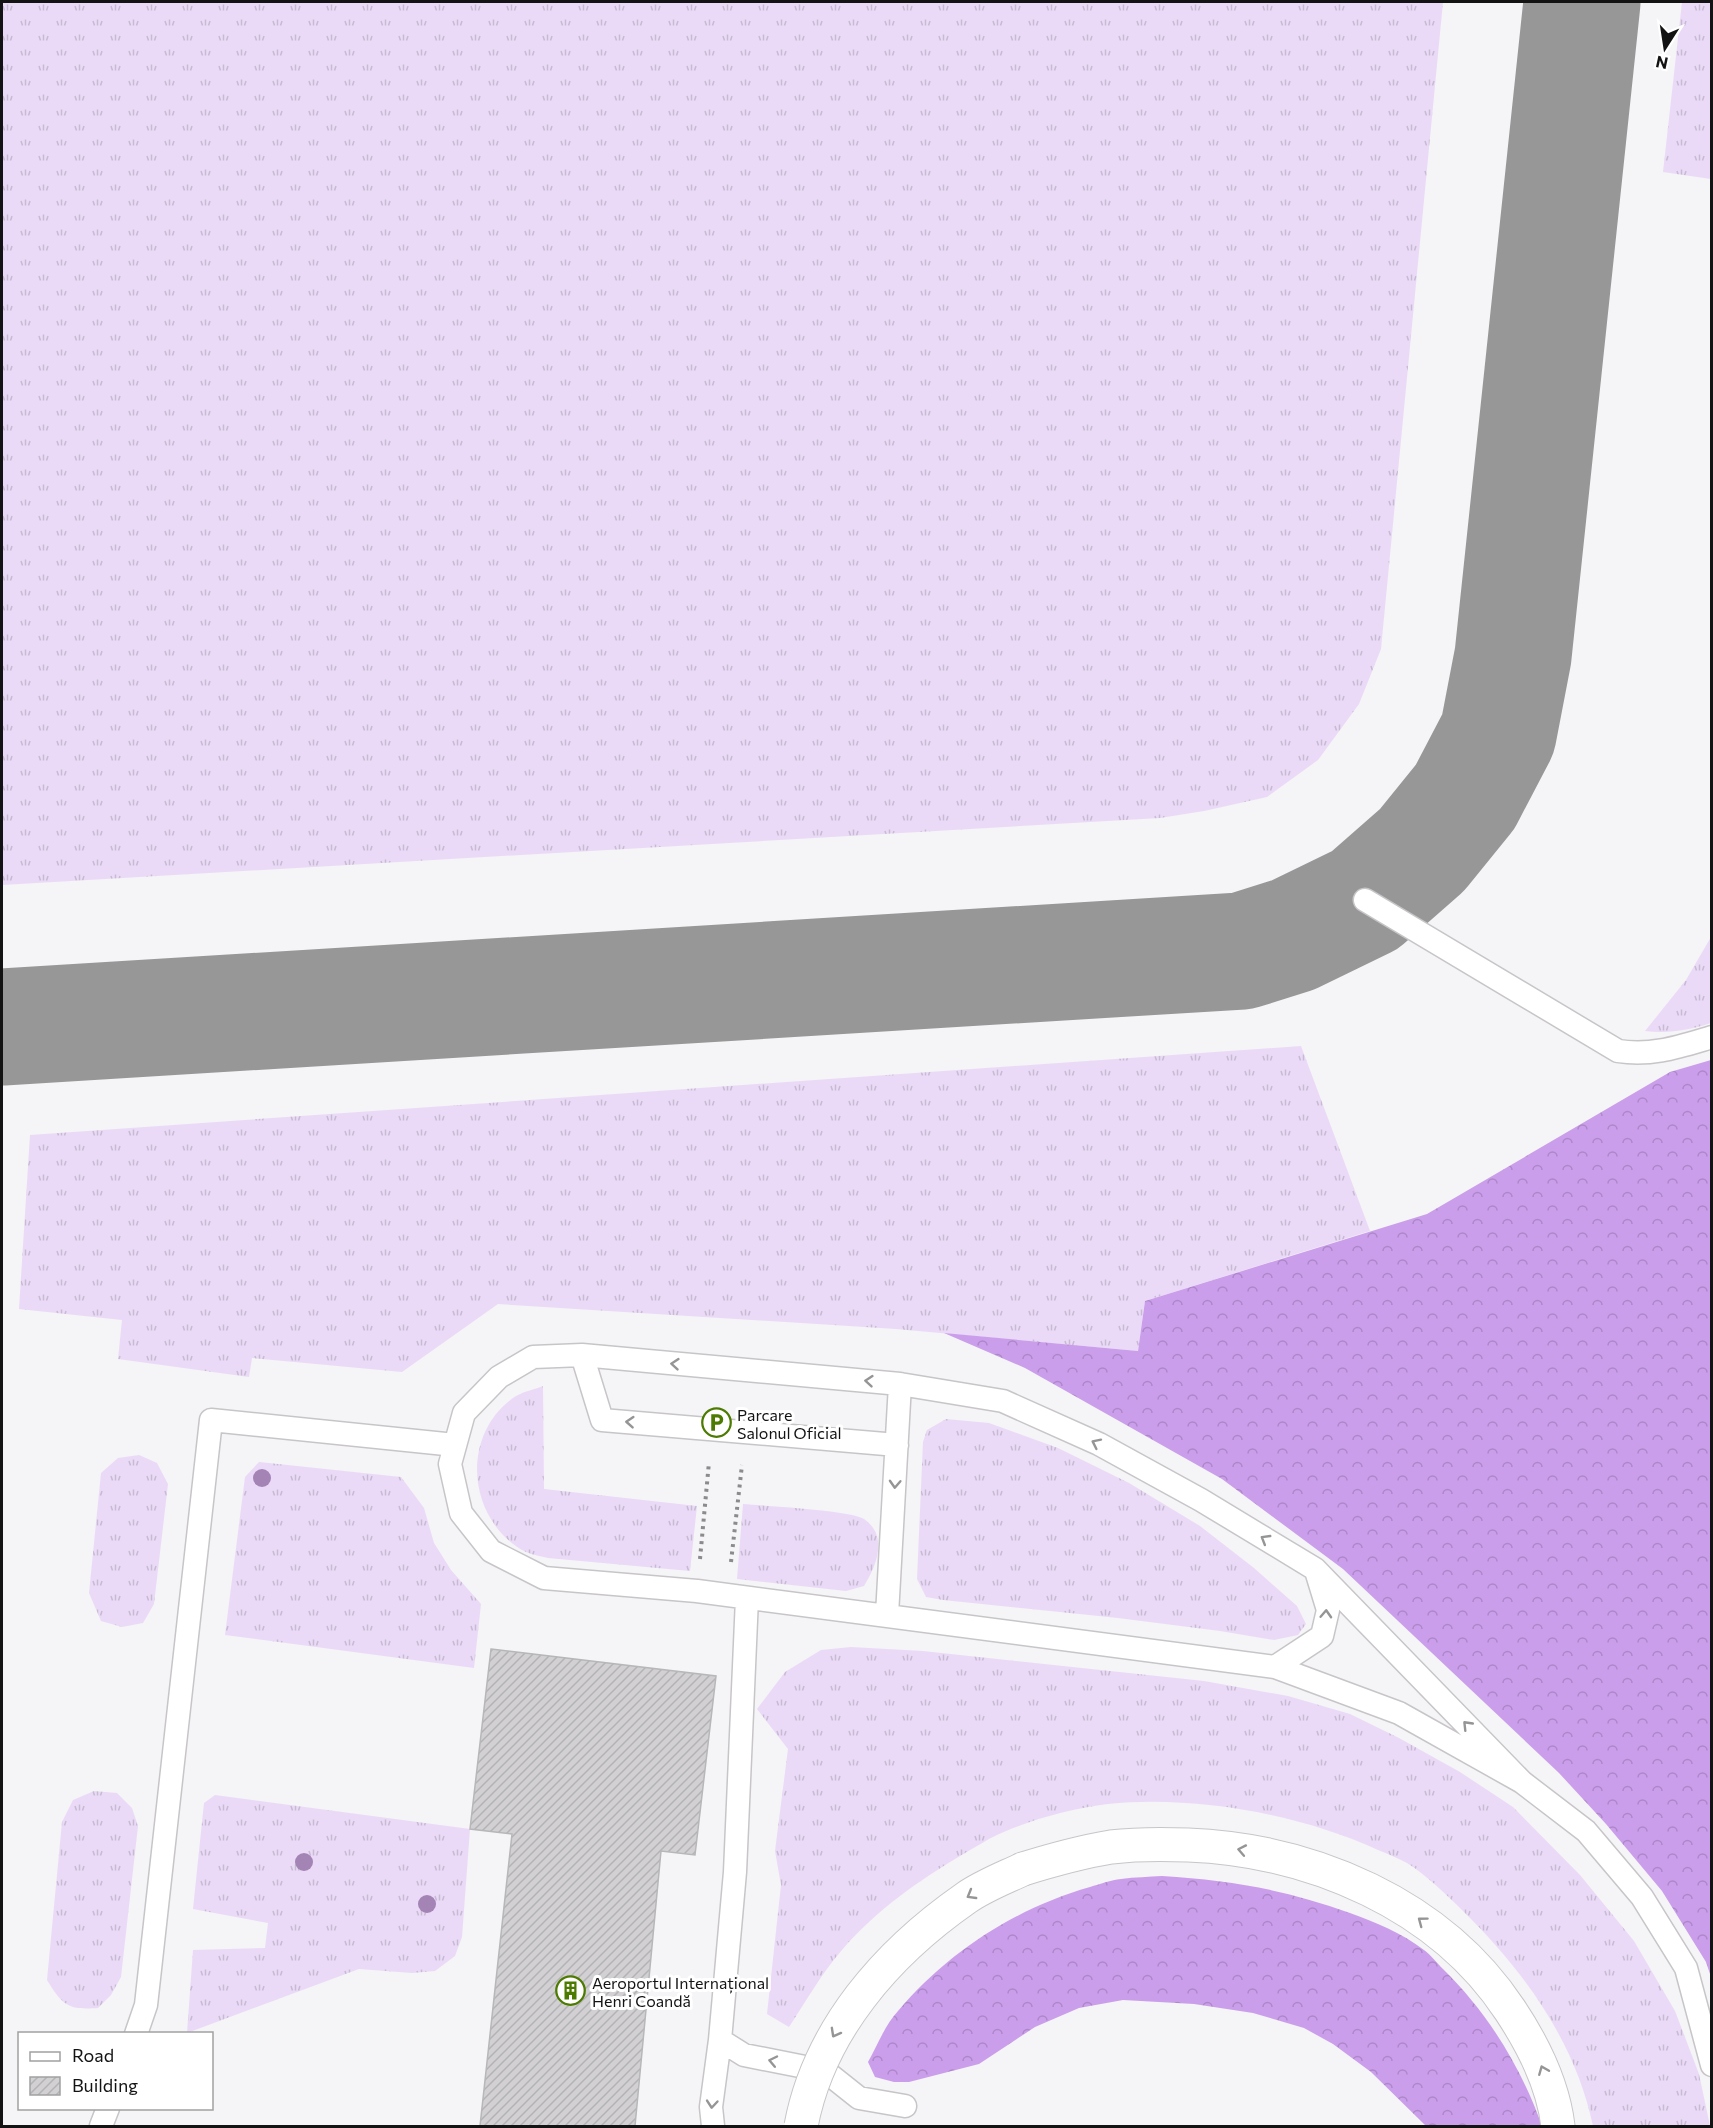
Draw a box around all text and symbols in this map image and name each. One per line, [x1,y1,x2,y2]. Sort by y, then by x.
north arrow [1635,18,1695,78]
text: N [1654,53,1670,74]
one-way arrow [671,1358,680,1371]
one-way arrow [865,1375,874,1388]
place label: Parcare Salonul Oficial [737,1405,842,1442]
parking icon: Parcare Salonul Oficial [700,1407,732,1439]
one-way arrow [625,1416,634,1429]
one-way arrow [1091,1438,1102,1450]
one-way arrow [889,1480,902,1489]
one-way arrow [1261,1535,1271,1546]
one-way arrow [1319,1609,1332,1618]
one-way arrow [1463,1722,1474,1733]
one-way arrow [1238,1845,1247,1857]
one-way arrow [967,1888,977,1900]
one-way arrow [1417,1917,1428,1928]
place label: Aeroportul Internațional Henri Coandă [592,1973,769,2010]
building icon: Aeroportul Internațional Henri Coandă [555,1975,587,2007]
one-way arrow [831,2027,842,2037]
legend [18,2032,213,2110]
text: Road [72,2044,114,2066]
one-way arrow [768,2055,778,2068]
one-way arrow [1538,2066,1550,2077]
text: Building [72,2074,138,2096]
one-way arrow [706,2100,719,2109]

